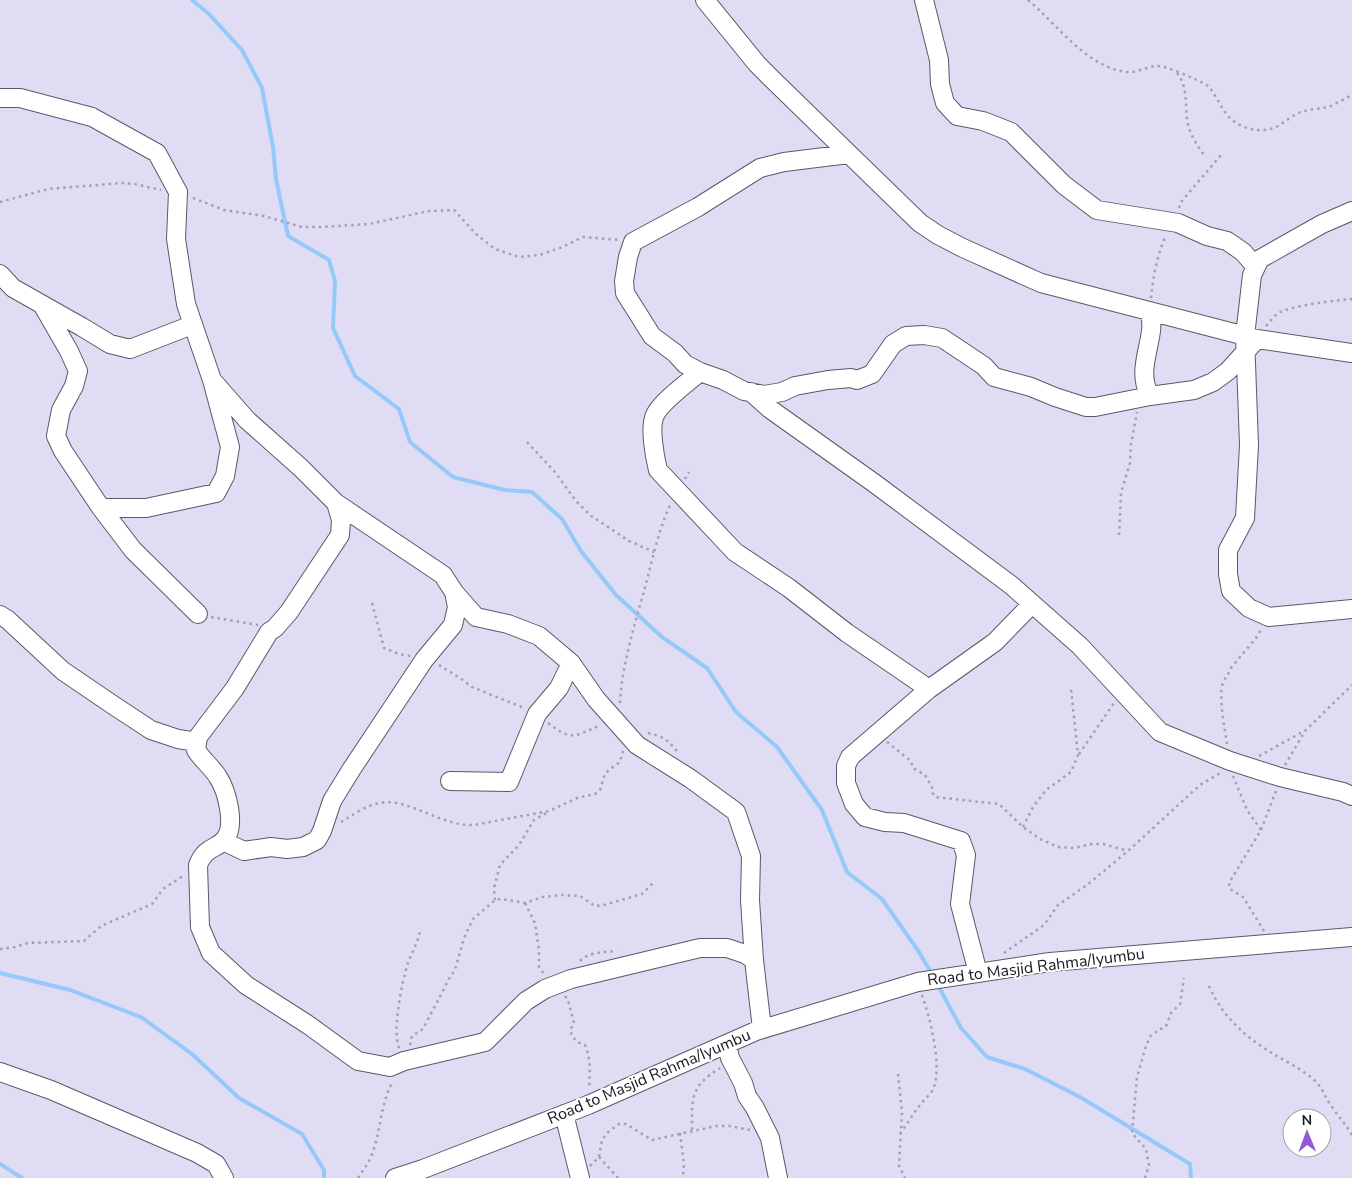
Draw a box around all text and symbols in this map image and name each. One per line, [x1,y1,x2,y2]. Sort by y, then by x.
street label: Road to Masjid Rahma/Iyumbu [926,943,1146,991]
street label: Road to Masjid Rahma/Iyumbu [544,1024,754,1130]
north arrow [1282,1108,1332,1158]
text: N [1301,1111,1312,1130]

